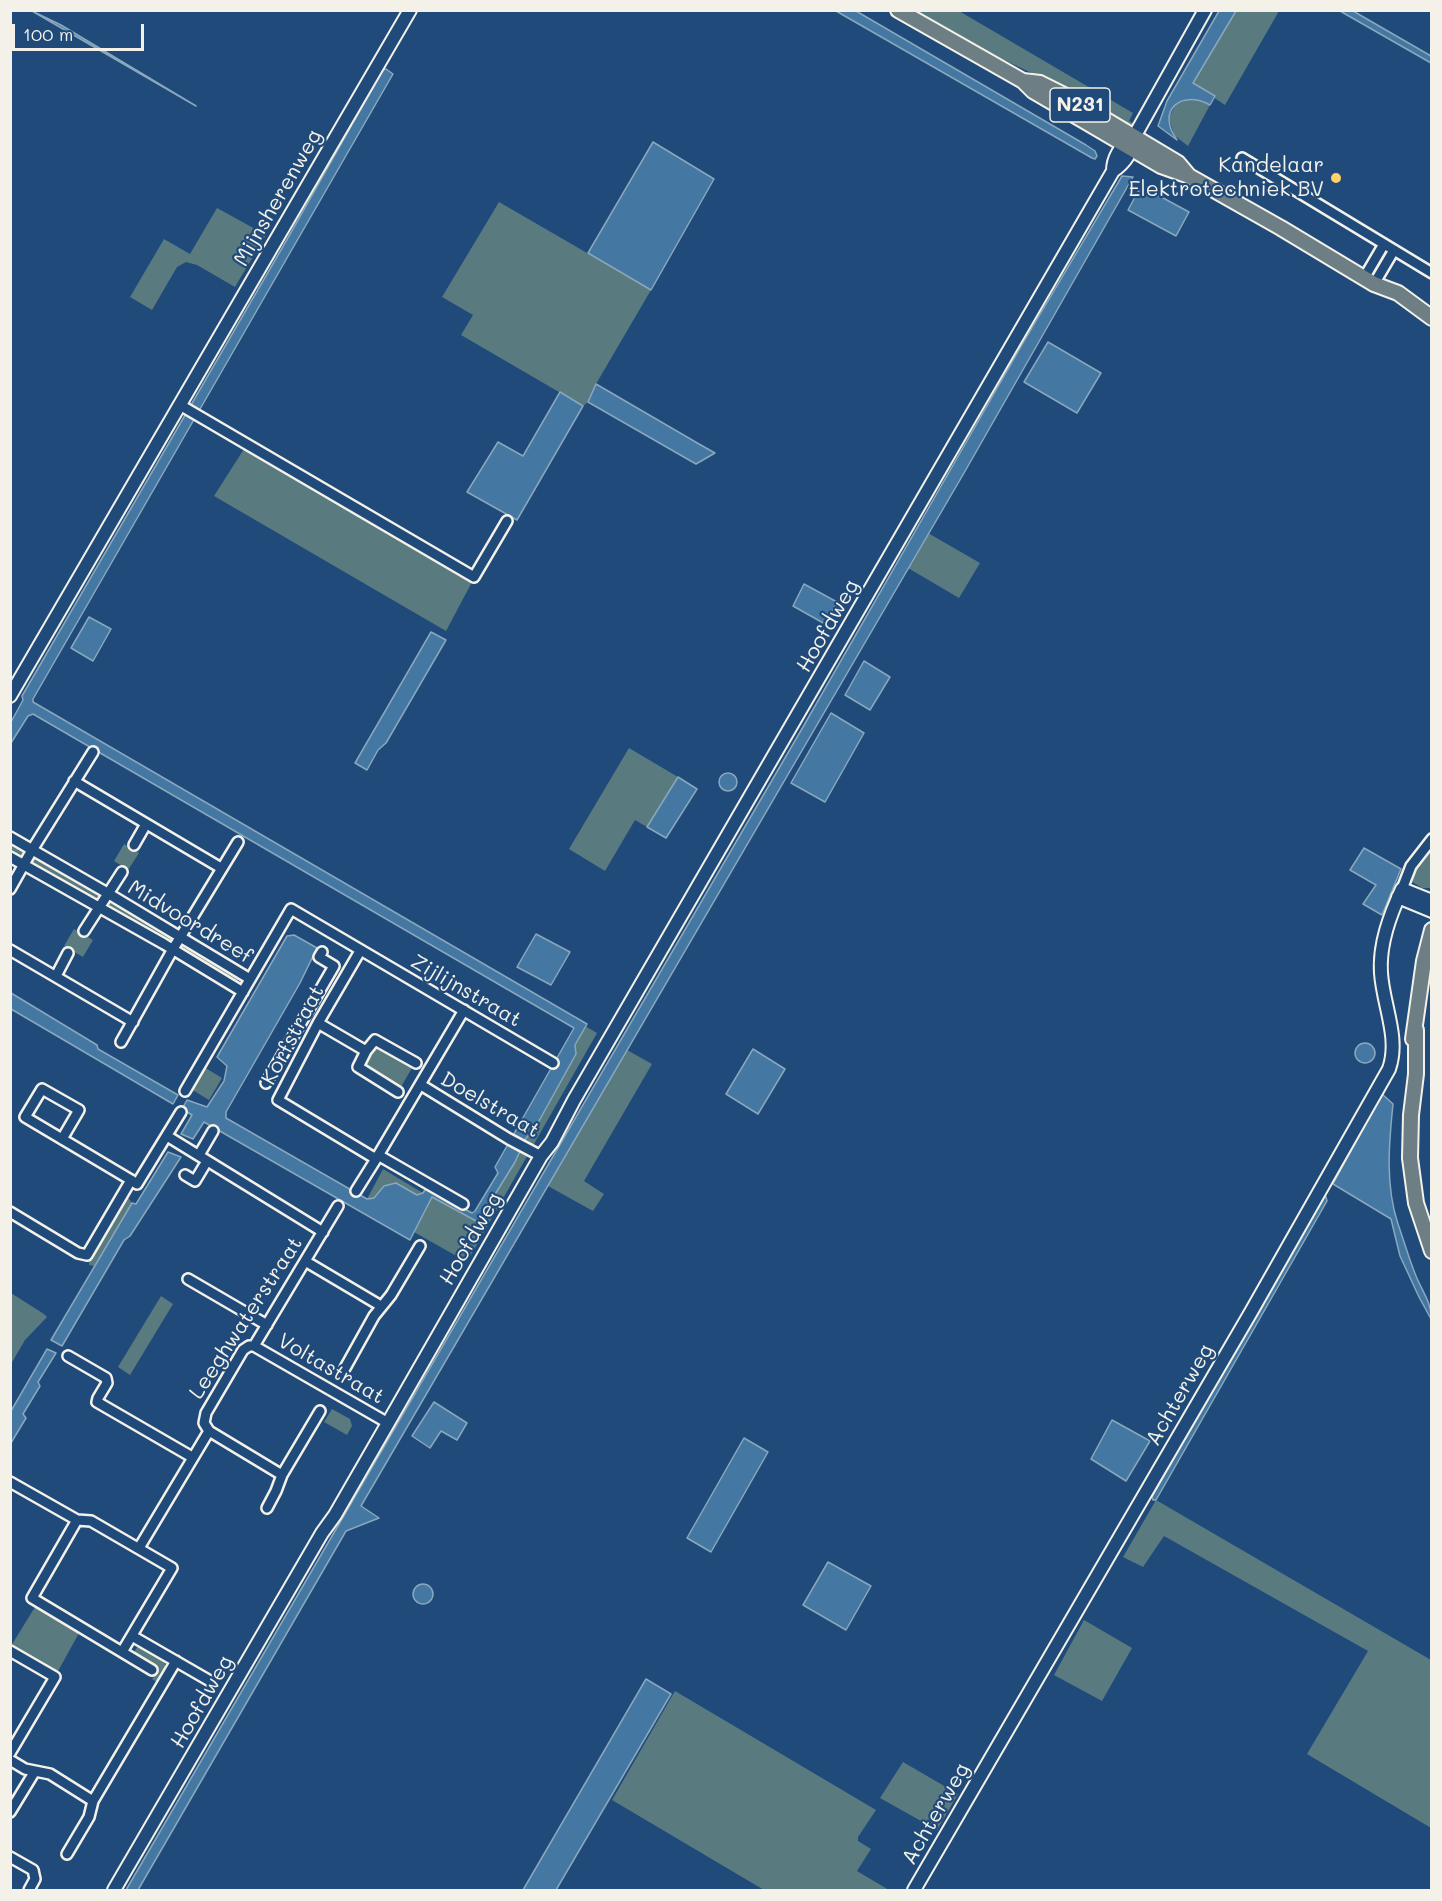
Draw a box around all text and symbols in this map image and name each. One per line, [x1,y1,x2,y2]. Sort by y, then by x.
scale bar [15,12,147,50]
text: 100 m [23,22,73,46]
road number: N231 [1050,88,1110,122]
street label: Mijnsherenweg [229,125,327,271]
place label: Kandelaar Elektrotechniek BV [1128,153,1324,203]
marker: Kandelaar Elektrotechniek BV [1329,171,1343,185]
street label: Hoofdweg [791,575,865,677]
street label: Midvoordreef [123,875,257,969]
street label: Zijlijnstraat [406,949,526,1033]
street label: Korfstraat [256,981,330,1089]
street label: Doelstraat [436,1066,544,1144]
street label: Hoofdweg [434,1188,508,1290]
street label: Leeghwaterstraat [184,1232,308,1404]
street label: Voltastraat [273,1328,389,1410]
street label: Achterweg [1141,1340,1219,1450]
street label: Hoofdweg [165,1651,239,1753]
street label: Achterweg [897,1759,975,1869]

